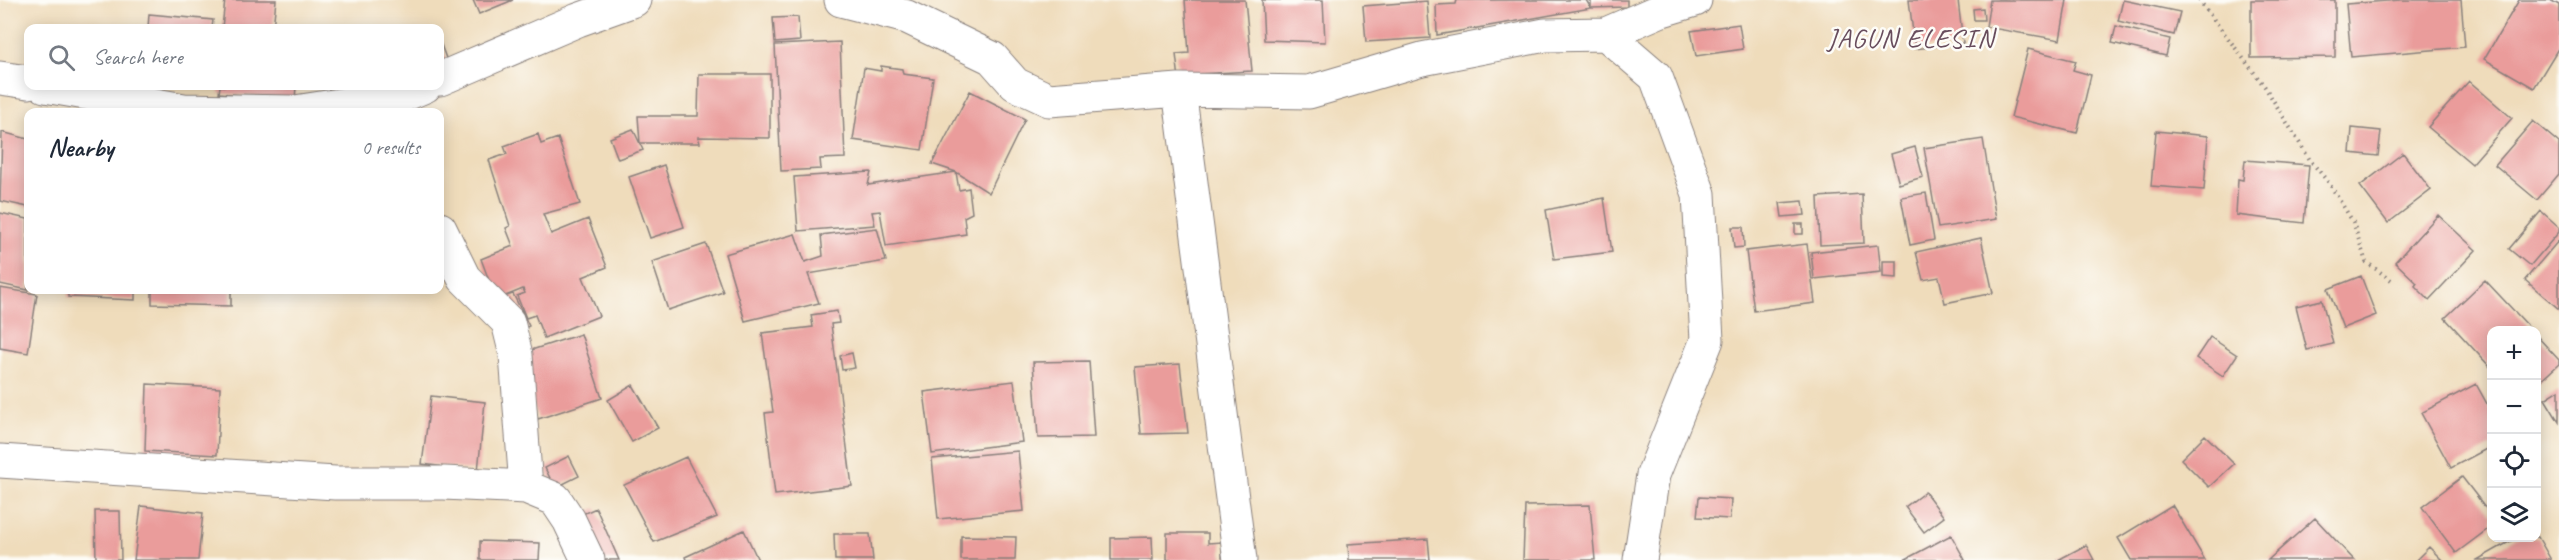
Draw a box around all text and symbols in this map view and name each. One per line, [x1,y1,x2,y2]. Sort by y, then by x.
district label: JAGUN ELESIN [1825,21,1997,55]
search box [24,24,444,90]
icon: search [45,41,78,74]
text: Search here [93,43,183,71]
text: Nearby [48,131,113,164]
text: 0 results [361,135,420,160]
map controls [2487,326,2541,542]
button: + [2487,326,2541,380]
button: − [2487,380,2541,434]
button: locate [2487,434,2541,488]
button: layers [2487,488,2541,542]

